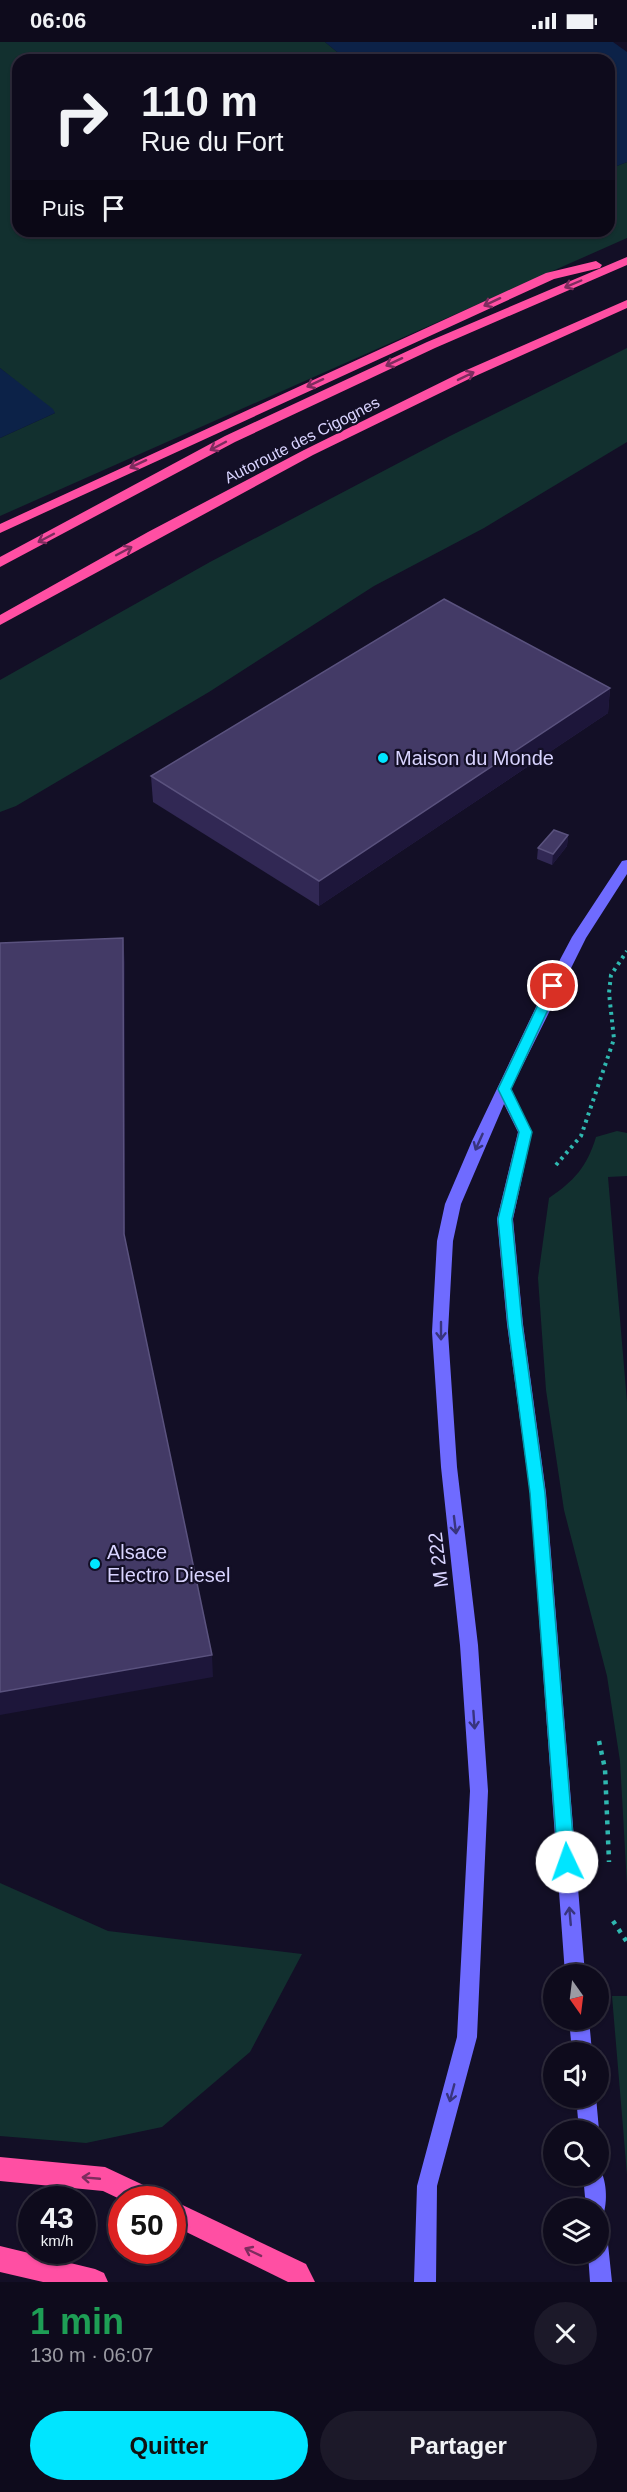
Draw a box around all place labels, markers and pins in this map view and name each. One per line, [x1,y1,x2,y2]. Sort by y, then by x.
place label: Maison du Monde [395,747,554,769]
marker: Maison du Monde [376,751,390,765]
pin [527,960,578,1011]
place label: Alsace Electro Diesel [107,1541,230,1586]
marker: Alsace Electro Diesel [88,1557,102,1571]

